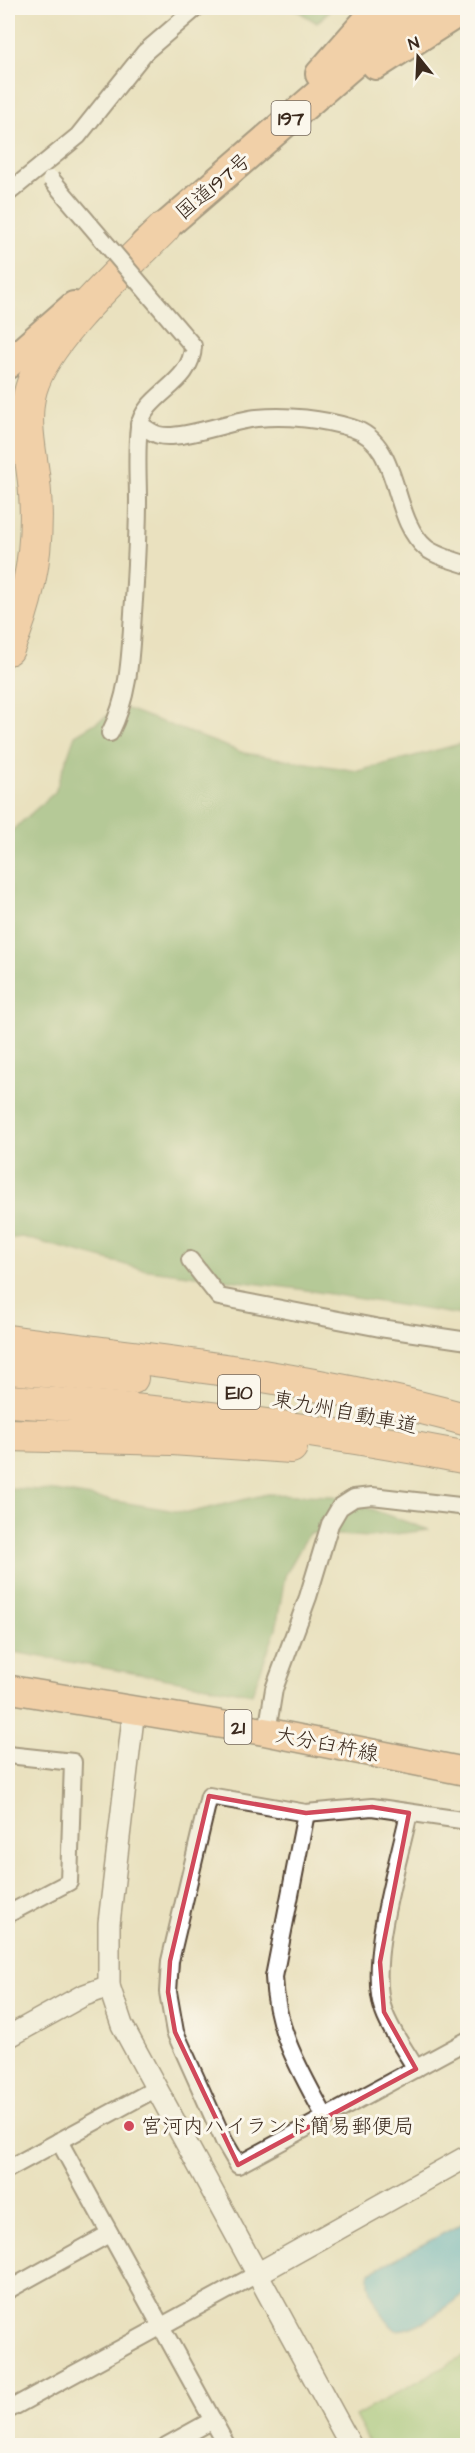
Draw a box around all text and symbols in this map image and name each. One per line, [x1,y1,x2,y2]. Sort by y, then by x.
north arrow [388,27,448,87]
text: N [406,32,422,56]
road number: 197 [272,101,310,135]
street label: 国道197号 [169,146,257,227]
road number: E10 [218,1375,260,1409]
street label: 東九州自動車道 [270,1384,420,1441]
road number: 21 [224,1710,252,1744]
street label: 大分臼杵線 [273,1720,381,1769]
place label: 宮河内ハイランド簡易郵便局 [141,2112,414,2141]
marker: 宮河内ハイランド簡易郵便局 [122,2119,136,2133]

